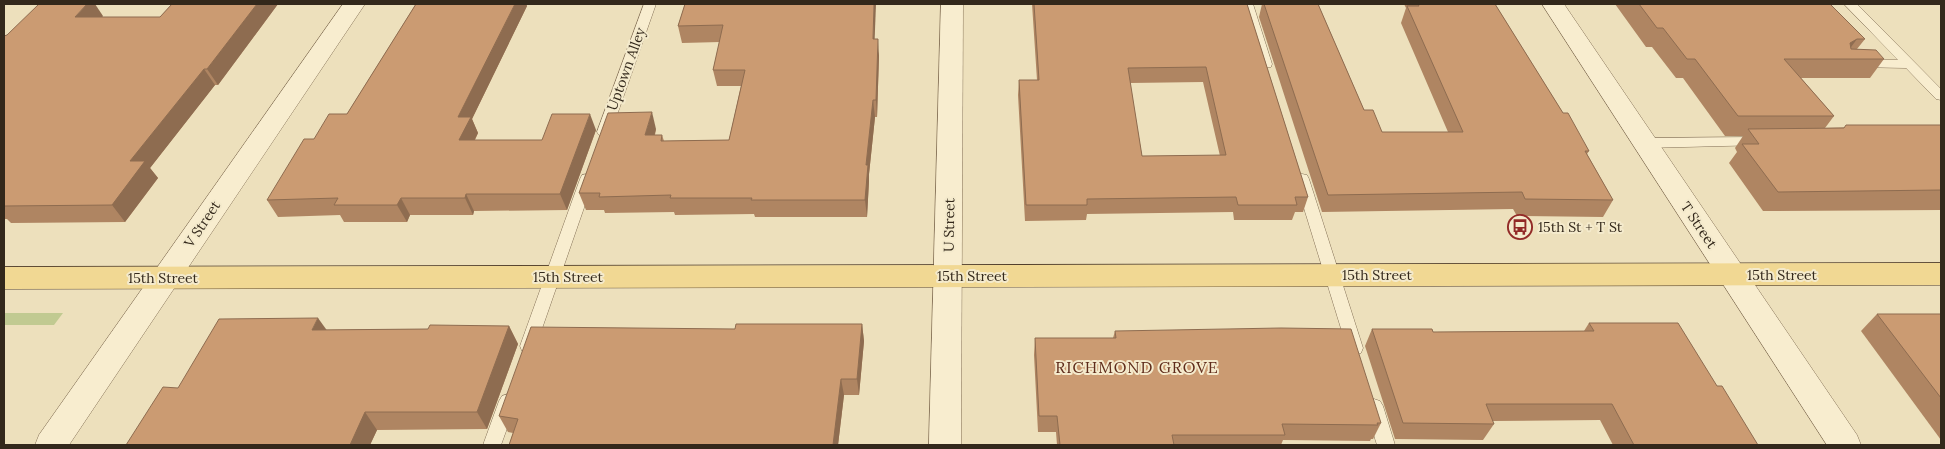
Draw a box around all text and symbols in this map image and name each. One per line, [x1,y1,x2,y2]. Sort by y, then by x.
street label: Uptown Alley [603,24,650,113]
street label: V Street [179,197,224,252]
street label: U Street [940,197,958,252]
street label: T Street [1677,198,1721,252]
bus stop icon: 15th St + T St [1507,214,1533,240]
place label: 15th St + T St [1538,218,1623,236]
street label: 15th Street [1342,266,1413,284]
street label: 15th Street [1747,266,1818,284]
street label: 15th Street [937,267,1008,285]
street label: 15th Street [533,268,604,286]
street label: 15th Street [128,269,199,287]
district label: RICHMOND GROVE [1055,357,1219,377]

